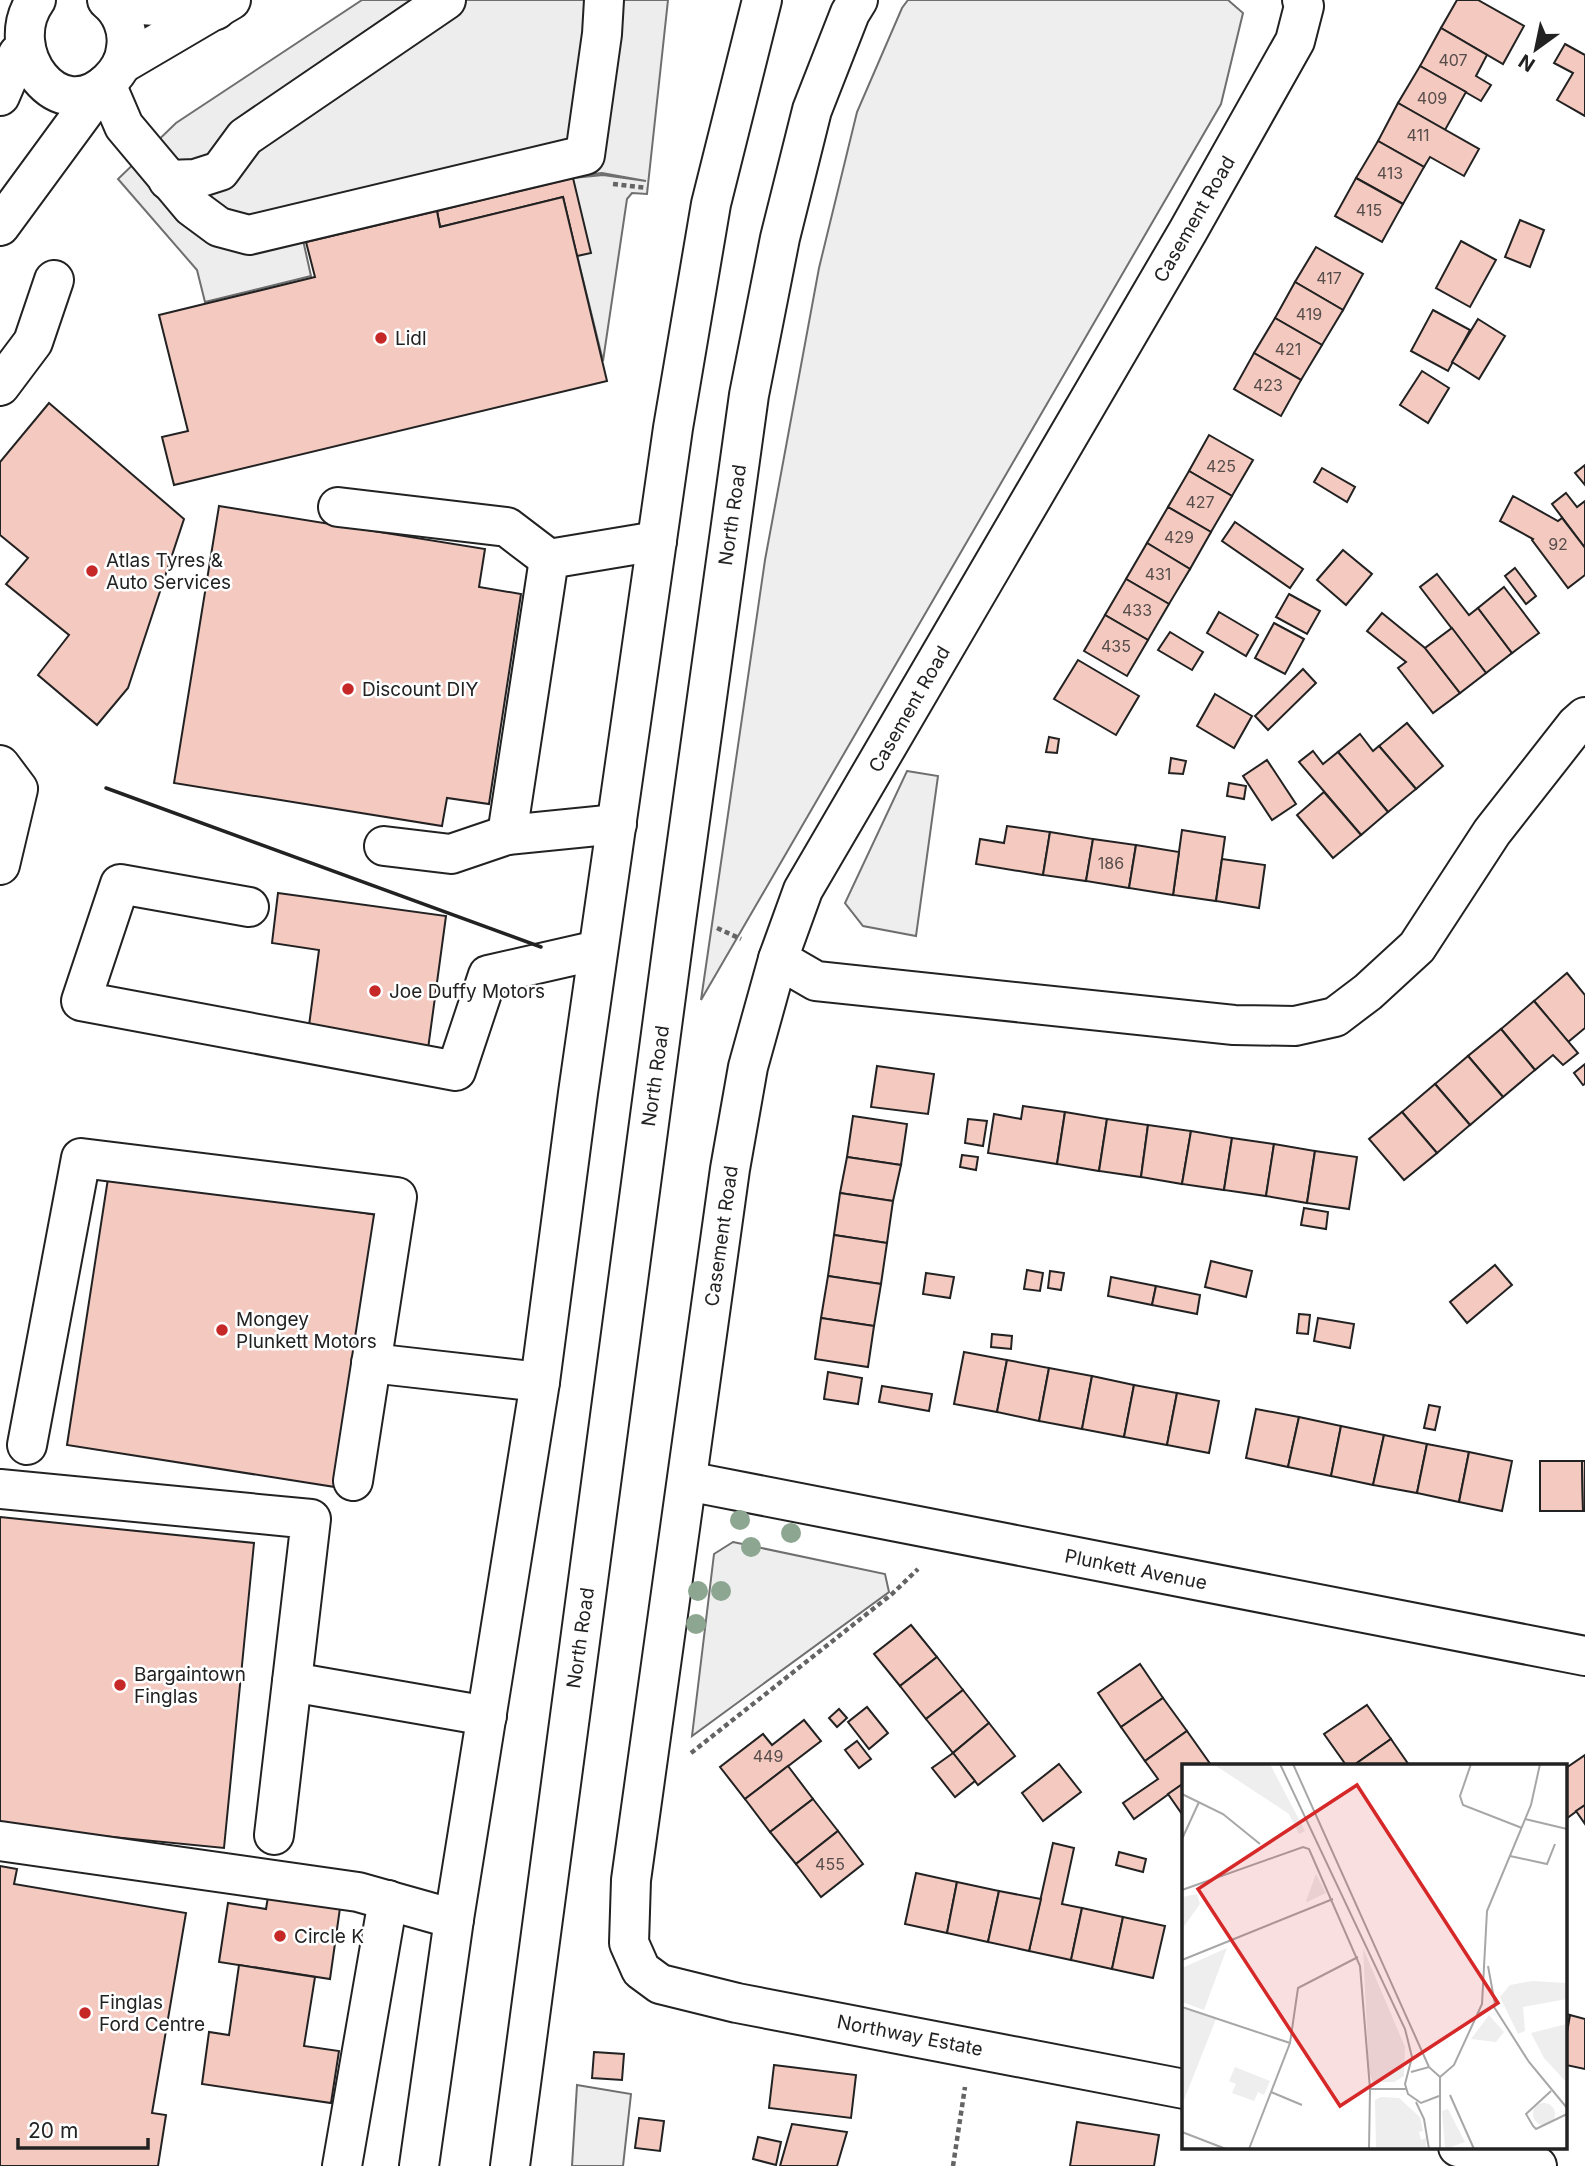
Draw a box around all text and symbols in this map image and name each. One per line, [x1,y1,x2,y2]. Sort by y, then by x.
north arrow [1501,14,1571,84]
text: N [1515,49,1539,76]
house number: 407 [1438,50,1468,70]
house number: 409 [1417,88,1447,108]
house number: 411 [1406,125,1430,145]
street label: Casement Road [1149,152,1240,286]
house number: 413 [1377,163,1403,183]
house number: 415 [1356,200,1382,220]
house number: 417 [1316,268,1342,288]
house number: 419 [1296,304,1322,324]
place label: Lidl [395,327,427,350]
marker: Lidl [373,330,389,346]
house number: 421 [1275,339,1301,359]
house number: 423 [1253,375,1283,395]
house number: 425 [1206,456,1236,476]
street label: North Road [714,463,751,567]
house number: 427 [1185,492,1215,512]
house number: 429 [1164,527,1194,547]
house number: 92 [1548,534,1568,554]
place label: Atlas Tyres & Auto Services [106,549,231,594]
marker: Atlas Tyres & Auto Services [84,563,100,579]
house number: 431 [1145,564,1171,584]
house number: 433 [1122,600,1152,620]
house number: 435 [1101,636,1131,656]
street label: Casement Road [864,642,955,776]
place label: Discount DIY [362,678,478,701]
marker: Discount DIY [340,681,356,697]
house number: 186 [1098,853,1124,873]
place label: Joe Duffy Motors [389,980,545,1003]
marker: Joe Duffy Motors [367,983,383,999]
street label: North Road [637,1024,674,1128]
street label: Casement Road [700,1164,743,1308]
place label: Mongey Plunkett Motors [236,1308,377,1353]
marker: Mongey Plunkett Motors [214,1322,230,1338]
street label: Plunkett Avenue [1063,1544,1209,1595]
street label: North Road [562,1586,599,1690]
place label: Bargaintown Finglas [134,1663,246,1708]
marker: Bargaintown Finglas [112,1677,128,1693]
house number: 449 [753,1746,783,1766]
inset map [1182,1764,1568,2148]
house number: 455 [815,1854,845,1874]
place label: Circle K [294,1925,364,1948]
marker: Circle K [272,1928,288,1944]
place label: Finglas Ford Centre [99,1991,205,2036]
marker: Finglas Ford Centre [77,2005,93,2021]
street label: Northway Estate [835,2010,985,2061]
scale bar [18,2106,147,2150]
text: 20 m [28,2118,78,2143]

